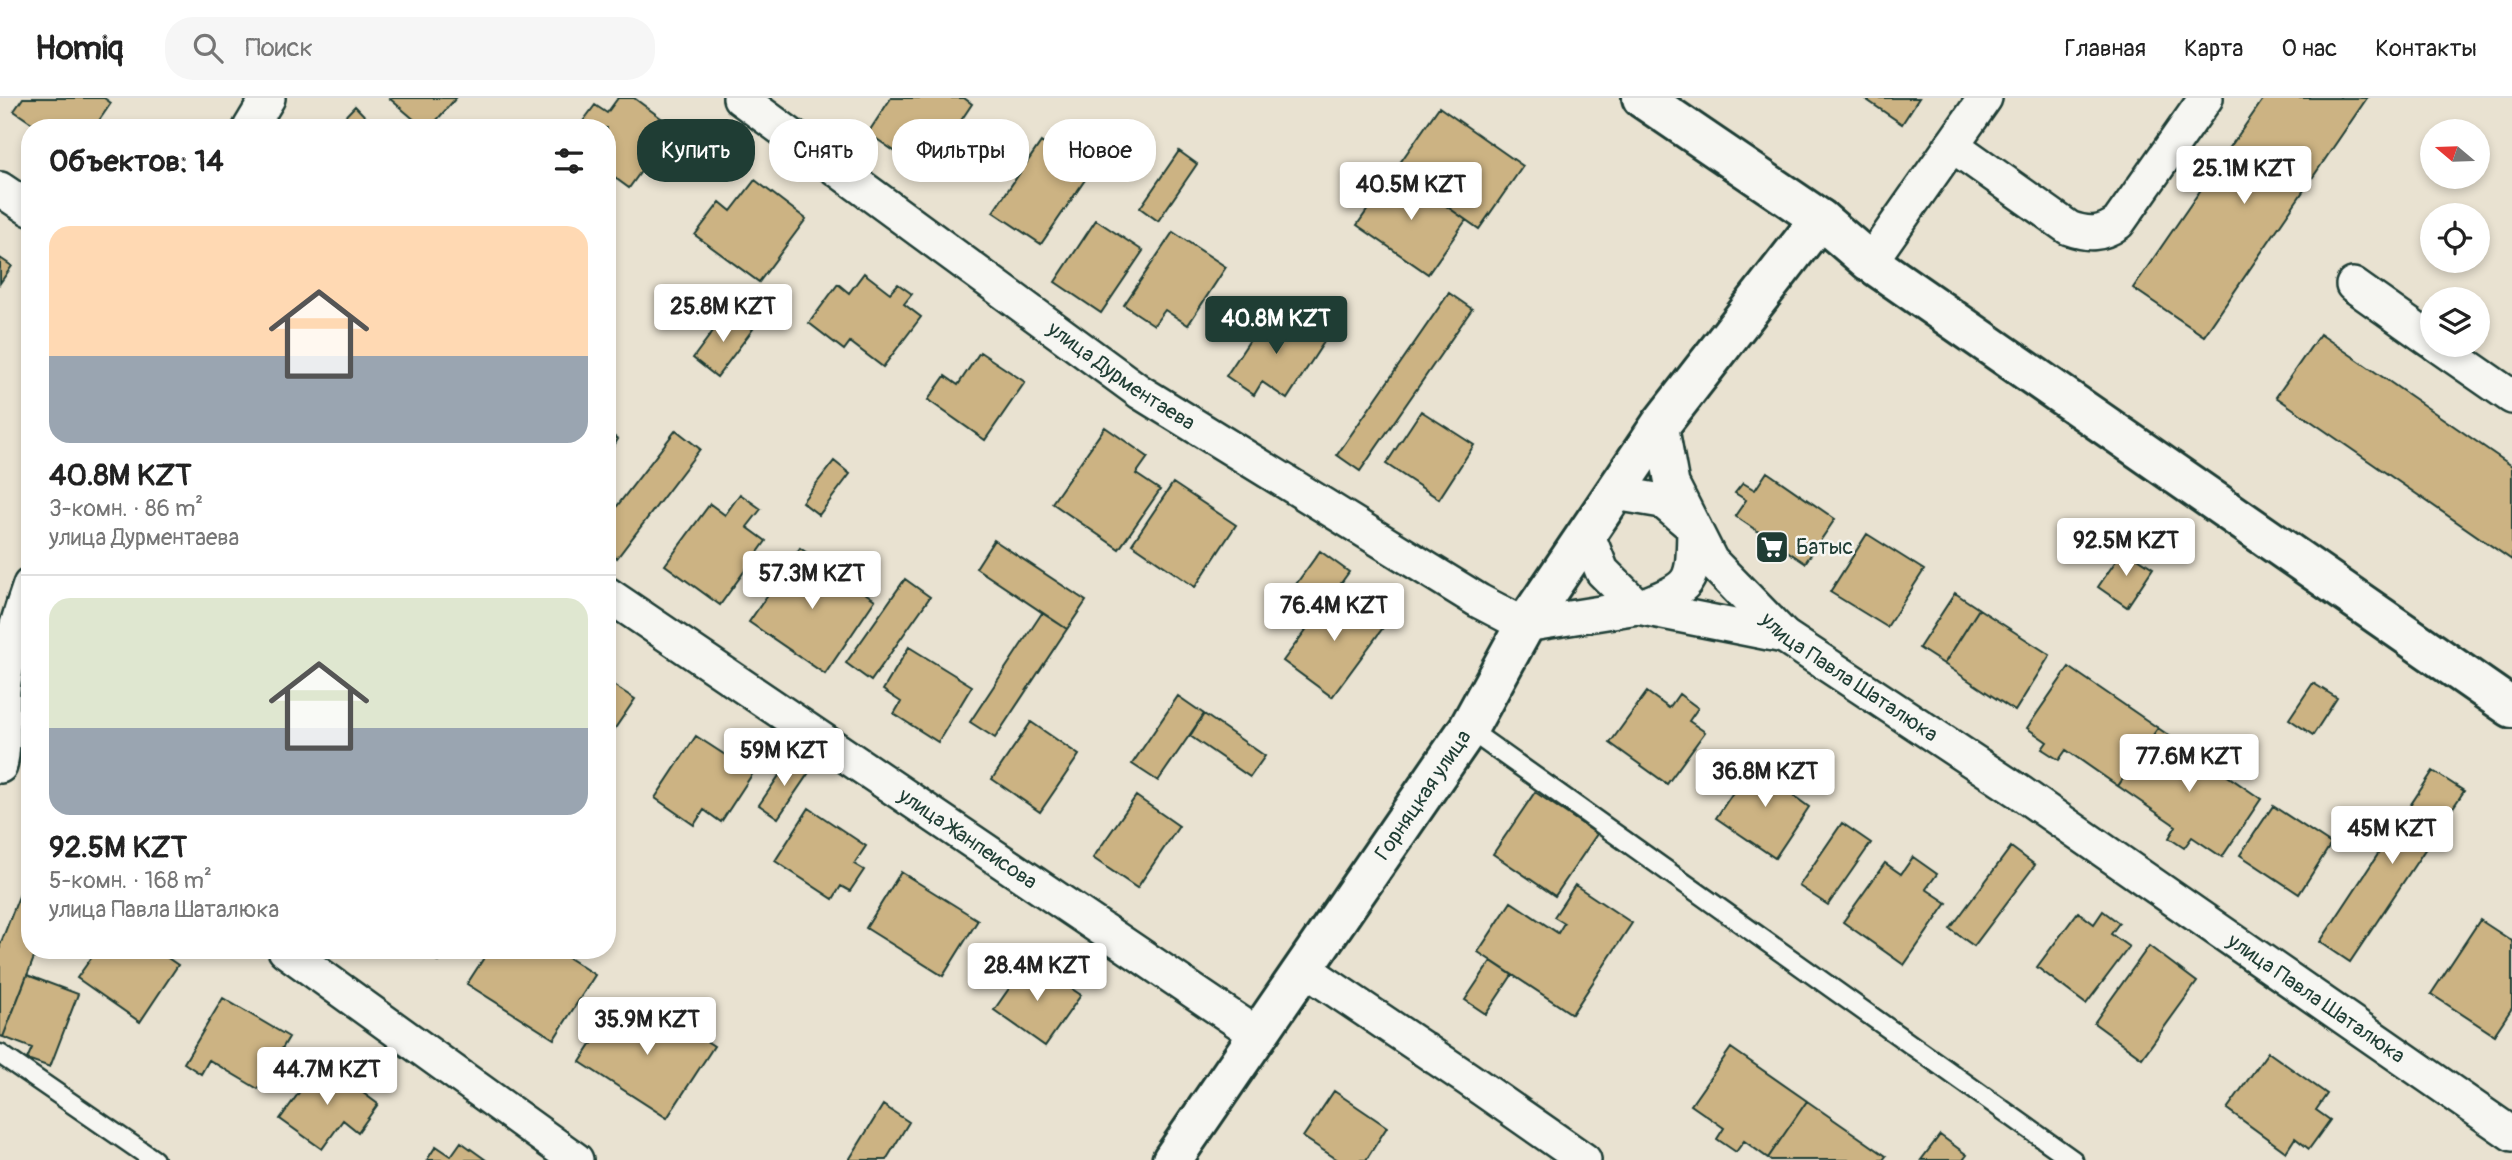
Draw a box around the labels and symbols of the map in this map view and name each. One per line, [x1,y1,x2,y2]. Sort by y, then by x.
north arrow [2420,119,2490,189]
pin: 25.1M KZT [2164,146,2324,206]
pin: 40.5M KZT [1331,162,1491,222]
pin: 25.8M KZT [643,285,803,344]
pin: 40.8M KZT [1196,296,1356,356]
street label: улица Дурментаева [1041,315,1200,436]
pin: 92.5M KZT [2046,518,2206,578]
supermarket icon: Батыс [1753,528,1791,566]
place label: Батыс [1796,534,1853,561]
pin: 57.3M KZT [732,552,892,611]
pin: 76.4M KZT [1254,584,1414,643]
street label: улица Павла Шаталюка [1754,606,1943,748]
street label: Горняцкая улица [1369,724,1477,865]
pin: 59M KZT [719,728,849,788]
pin: 77.6M KZT [2109,734,2269,794]
pin: 36.8M KZT [1685,750,1845,809]
street label: улица Жанпеисова [892,781,1043,895]
pin: 45M KZT [2327,806,2457,866]
street label: улица Павла Шаталюка [2222,927,2411,1069]
pin: 28.4M KZT [957,944,1117,1003]
pin: 35.9M KZT [567,998,727,1057]
pin: 44.7M KZT [247,1048,407,1107]

